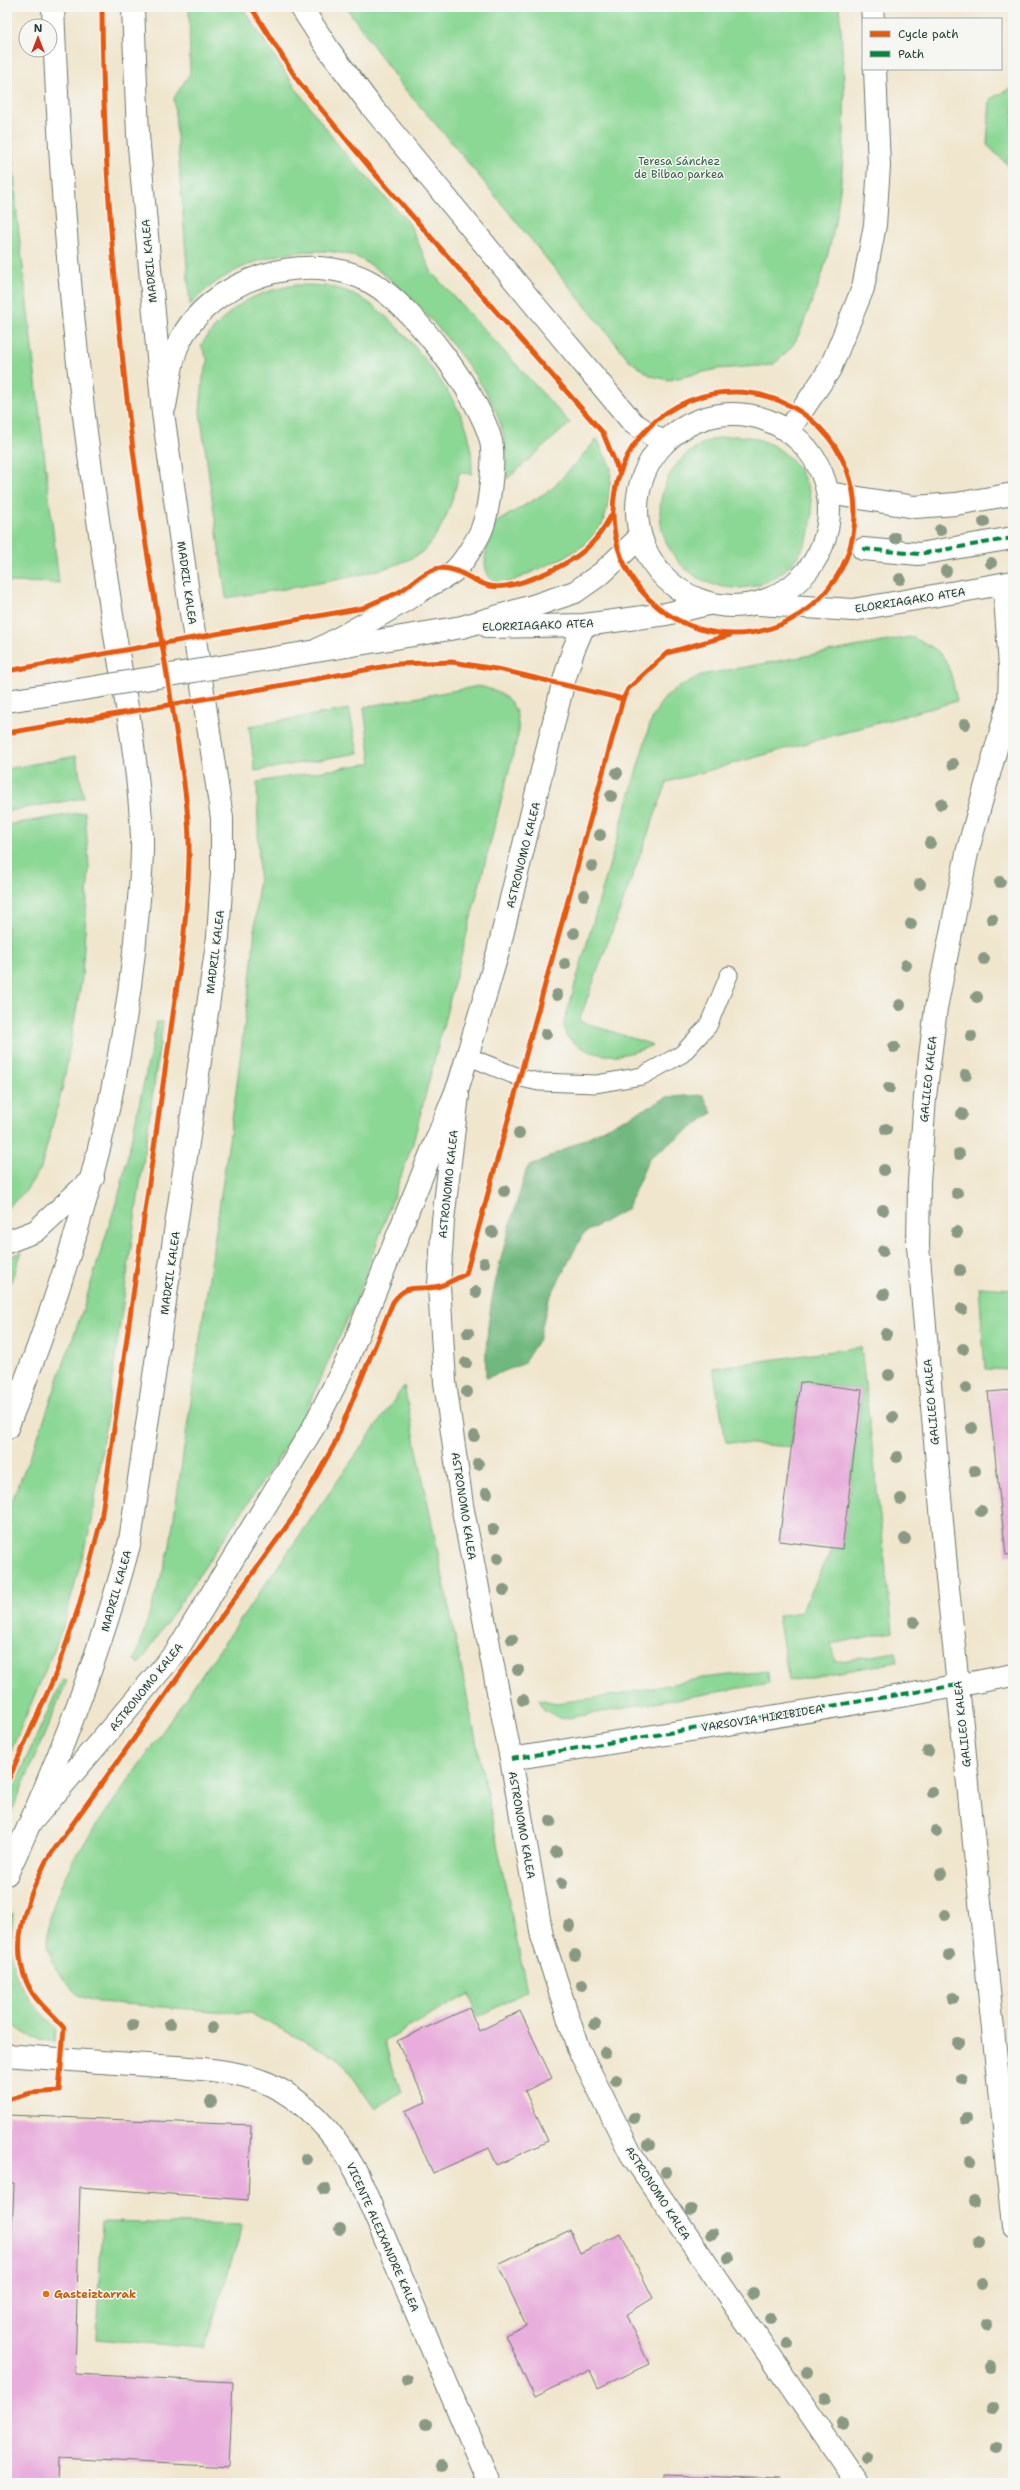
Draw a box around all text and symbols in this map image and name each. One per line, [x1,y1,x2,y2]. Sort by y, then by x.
north arrow [18,18,58,58]
legend [862,18,1002,70]
text: N [34,21,43,36]
text: Cycle path [898,26,959,42]
text: Path [898,46,924,62]
park label: Teresa Sánchez de Bilbao parkea [634,154,724,182]
street label: MADRIL KALEA [138,218,161,304]
street label: MADRIL KALEA [173,540,200,626]
street label: ELORRIAGAKO ATEA [854,584,966,617]
street label: ELORRIAGAKO ATEA [482,616,594,635]
street label: ASTRONOMO KALEA [503,800,544,910]
street label: MADRIL KALEA [203,909,228,995]
street label: GALILEO KALEA [917,1035,940,1123]
street label: ASTRONOMO KALEA [435,1129,462,1239]
street label: MADRIL KALEA [157,1230,184,1316]
street label: GALILEO KALEA [920,1358,943,1446]
street label: ASTRONOMO KALEA [448,1451,479,1561]
street label: MADRIL KALEA [98,1549,135,1634]
street label: ASTRONOMO KALEA [106,1640,187,1734]
street label: GALILEO KALEA [951,1680,974,1768]
street label: VARSOVIA HIRIBIDEA [700,1701,824,1736]
street label: ASTRONOMO KALEA [505,1770,538,1880]
street label: ASTRONOMO KALEA [622,2143,694,2243]
street label: VICENTE ALEIXANDRE KALEA [343,2160,422,2314]
place label: Gasteiztarrak [54,2287,136,2302]
marker: Gasteiztarrak [41,2289,51,2299]

